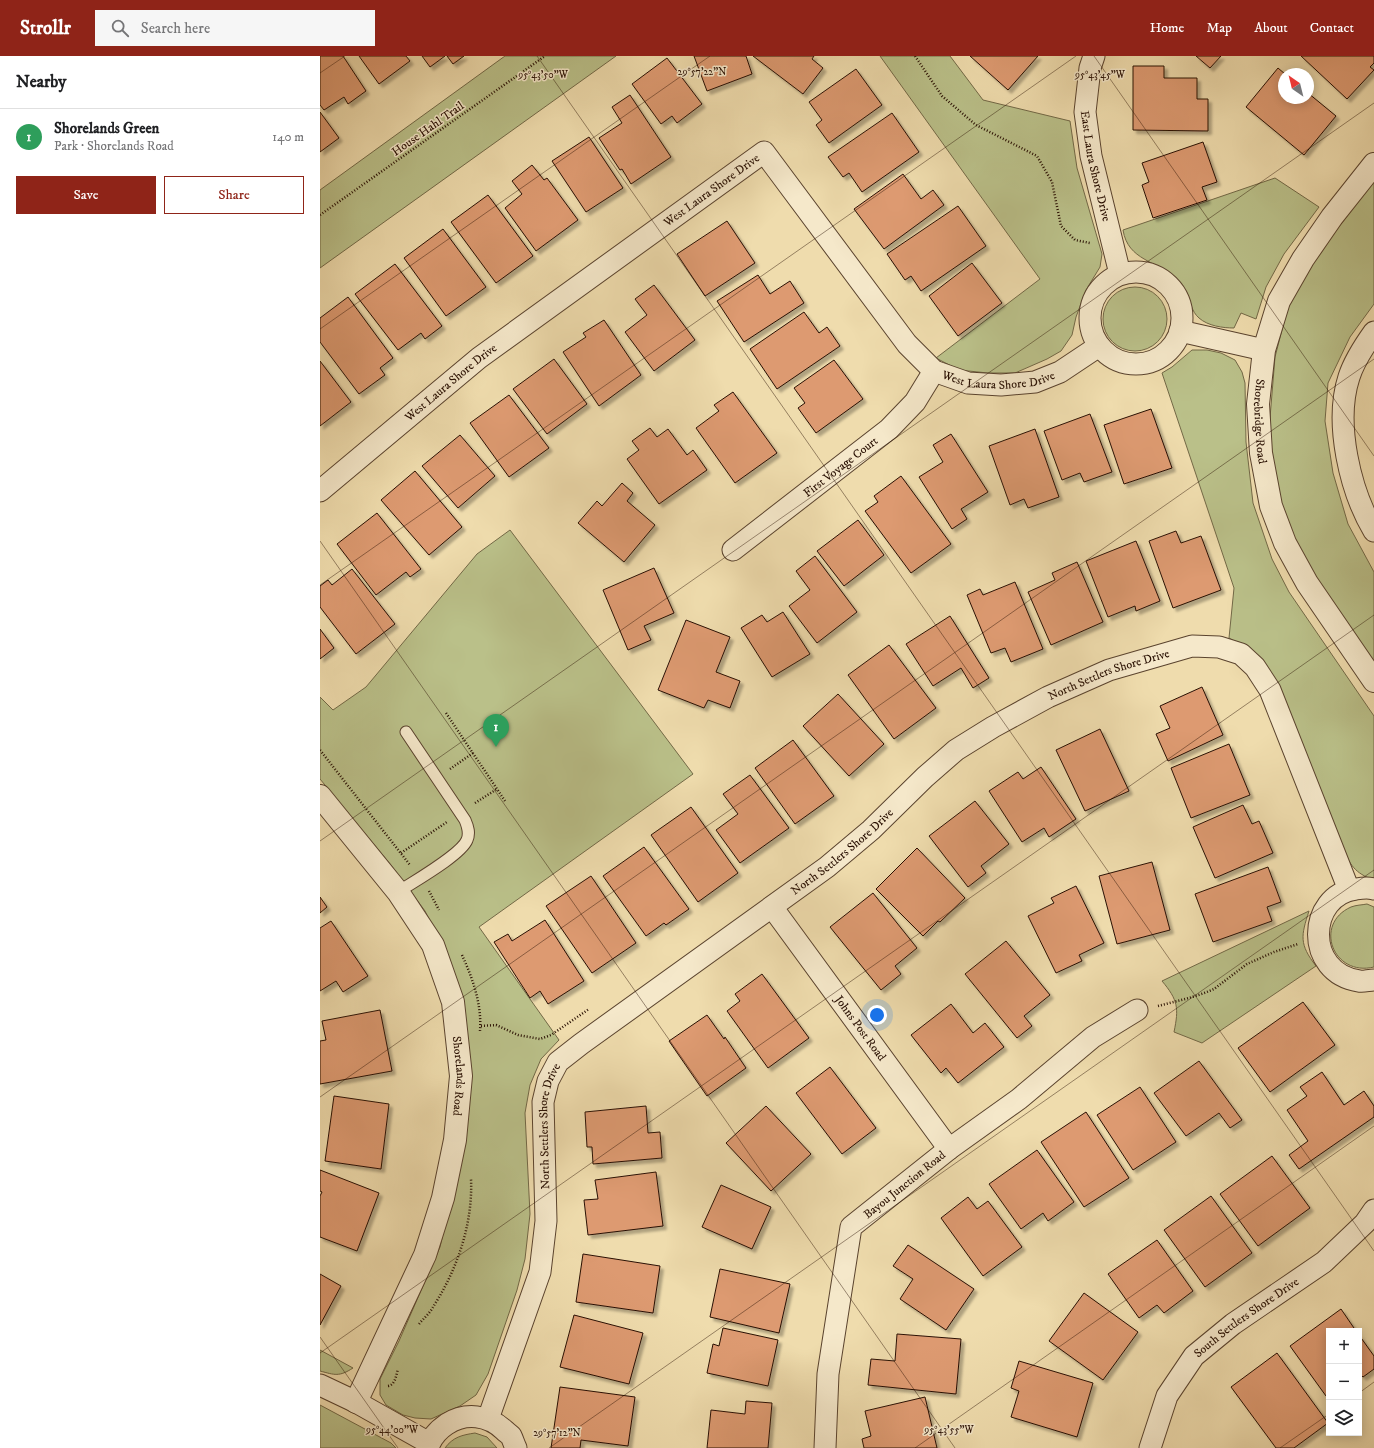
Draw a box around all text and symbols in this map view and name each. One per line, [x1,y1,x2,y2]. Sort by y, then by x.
search box [95,10,375,46]
text: Strollr [20,17,71,40]
icon: search [109,17,131,39]
text: Search here [141,19,210,38]
text: Home [1150,19,1184,37]
text: Map [1206,19,1232,37]
text: About [1254,19,1288,37]
text: Contact [1310,19,1354,37]
text: 29°57'22"N [678,66,726,78]
north arrow [1278,68,1314,104]
text: 95°43'50"W [517,69,569,81]
text: 95°43'45"W [1074,69,1126,81]
text: Nearby [16,71,66,93]
street label: House Hahl Trail [389,98,467,159]
street label: East Laura Shore Drive [1077,110,1114,223]
text: Shorelands Green [54,119,159,138]
text: 1 [27,129,31,145]
text: 140 m [272,129,304,145]
text: Park · Shorelands Road [54,138,174,154]
street label: West Laura Shore Drive [660,150,762,230]
button: Save [16,176,156,214]
button: Share [164,176,304,214]
street label: West Laura Shore Drive [401,340,500,425]
street label: West Laura Shore Drive [939,367,1057,393]
street label: Shorebridge Road [1250,378,1270,465]
street label: First Voyage Court [800,433,881,500]
street label: North Settlers Shore Drive [1046,645,1171,704]
pin: 1 [483,714,509,747]
street label: North Settlers Shore Drive [788,805,896,898]
street label: Johns Post Road [831,992,889,1064]
your location [867,1005,887,1025]
street label: Shorelands Road [449,1035,469,1117]
street label: North Settlers Shore Drive [535,1060,564,1190]
street label: Bayou Junction Road [860,1147,948,1222]
street label: South Settlers Shore Drive [1191,1274,1302,1361]
map controls [1326,1328,1362,1436]
button: + [1326,1328,1362,1364]
button: − [1326,1364,1362,1400]
button: layers [1326,1400,1362,1436]
text: 95°44'00"W [365,1424,419,1436]
text: 95°43'55"W [923,1424,974,1436]
text: 29°57'12"N [533,1427,581,1439]

